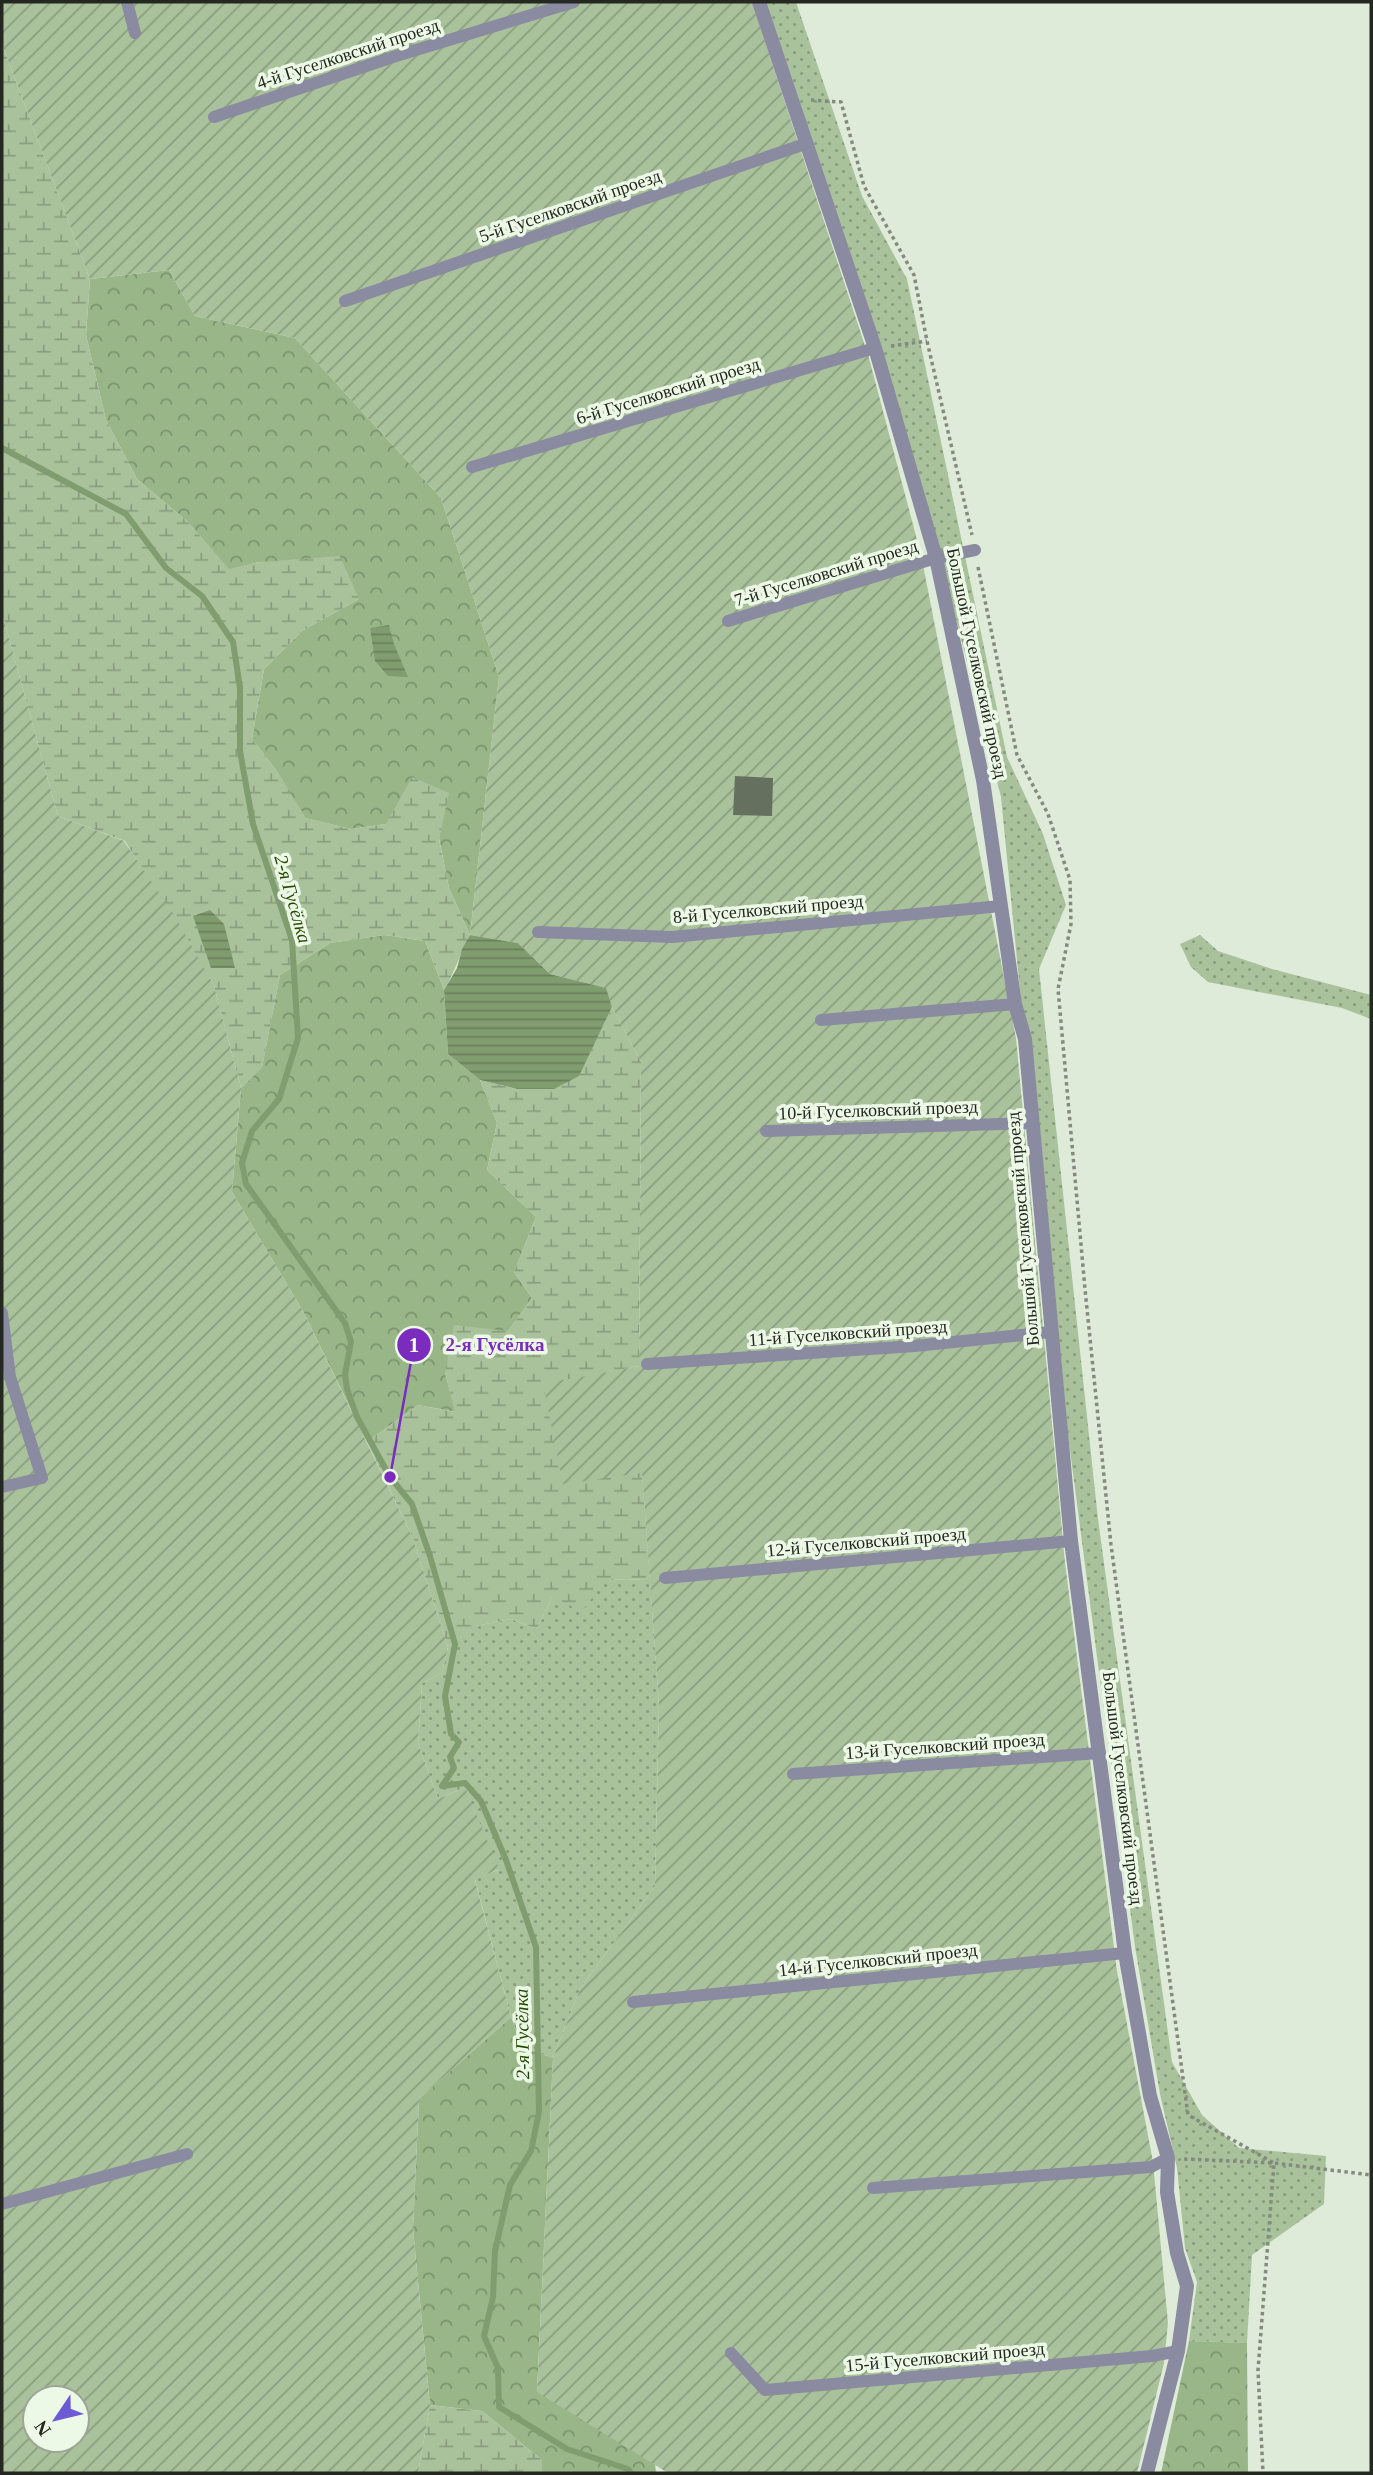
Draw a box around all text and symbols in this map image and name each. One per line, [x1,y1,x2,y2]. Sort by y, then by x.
street label: 4-й Гуселковский проезд [254,15,442,93]
street label: 5-й Гуселковский проезд [477,165,663,247]
street label: 6-й Гуселковский проезд [574,354,762,428]
street label: 7-й Гуселковский проезд [732,536,920,610]
street label: Большой Гуселковский проезд [943,546,1011,780]
water label: 2-я Гусёлка [270,852,316,946]
street label: 8-й Гуселковский проезд [672,891,864,927]
street label: 10-й Гуселковский проезд [778,1097,978,1123]
street label: Большой Гуселковский проезд [1003,1111,1043,1347]
street label: 11-й Гуселковский проезд [748,1316,948,1350]
callout: 2-я Гусёлка [396,1325,558,1365]
text: 1 [409,1333,419,1357]
text: 2-я Гусёлка [446,1334,545,1355]
street label: 12-й Гуселковский проезд [766,1523,966,1561]
street label: Большой Гуселковский проезд [1099,1670,1147,1906]
street label: 13-й Гуселковский проезд [845,1729,1045,1763]
street label: 14-й Гуселковский проезд [778,1940,978,1980]
water label: 2-я Гусёлка [511,1988,533,2080]
street label: 15-й Гуселковский проезд [845,2338,1045,2376]
north arrow [21,2384,91,2454]
text: N [30,2417,55,2440]

